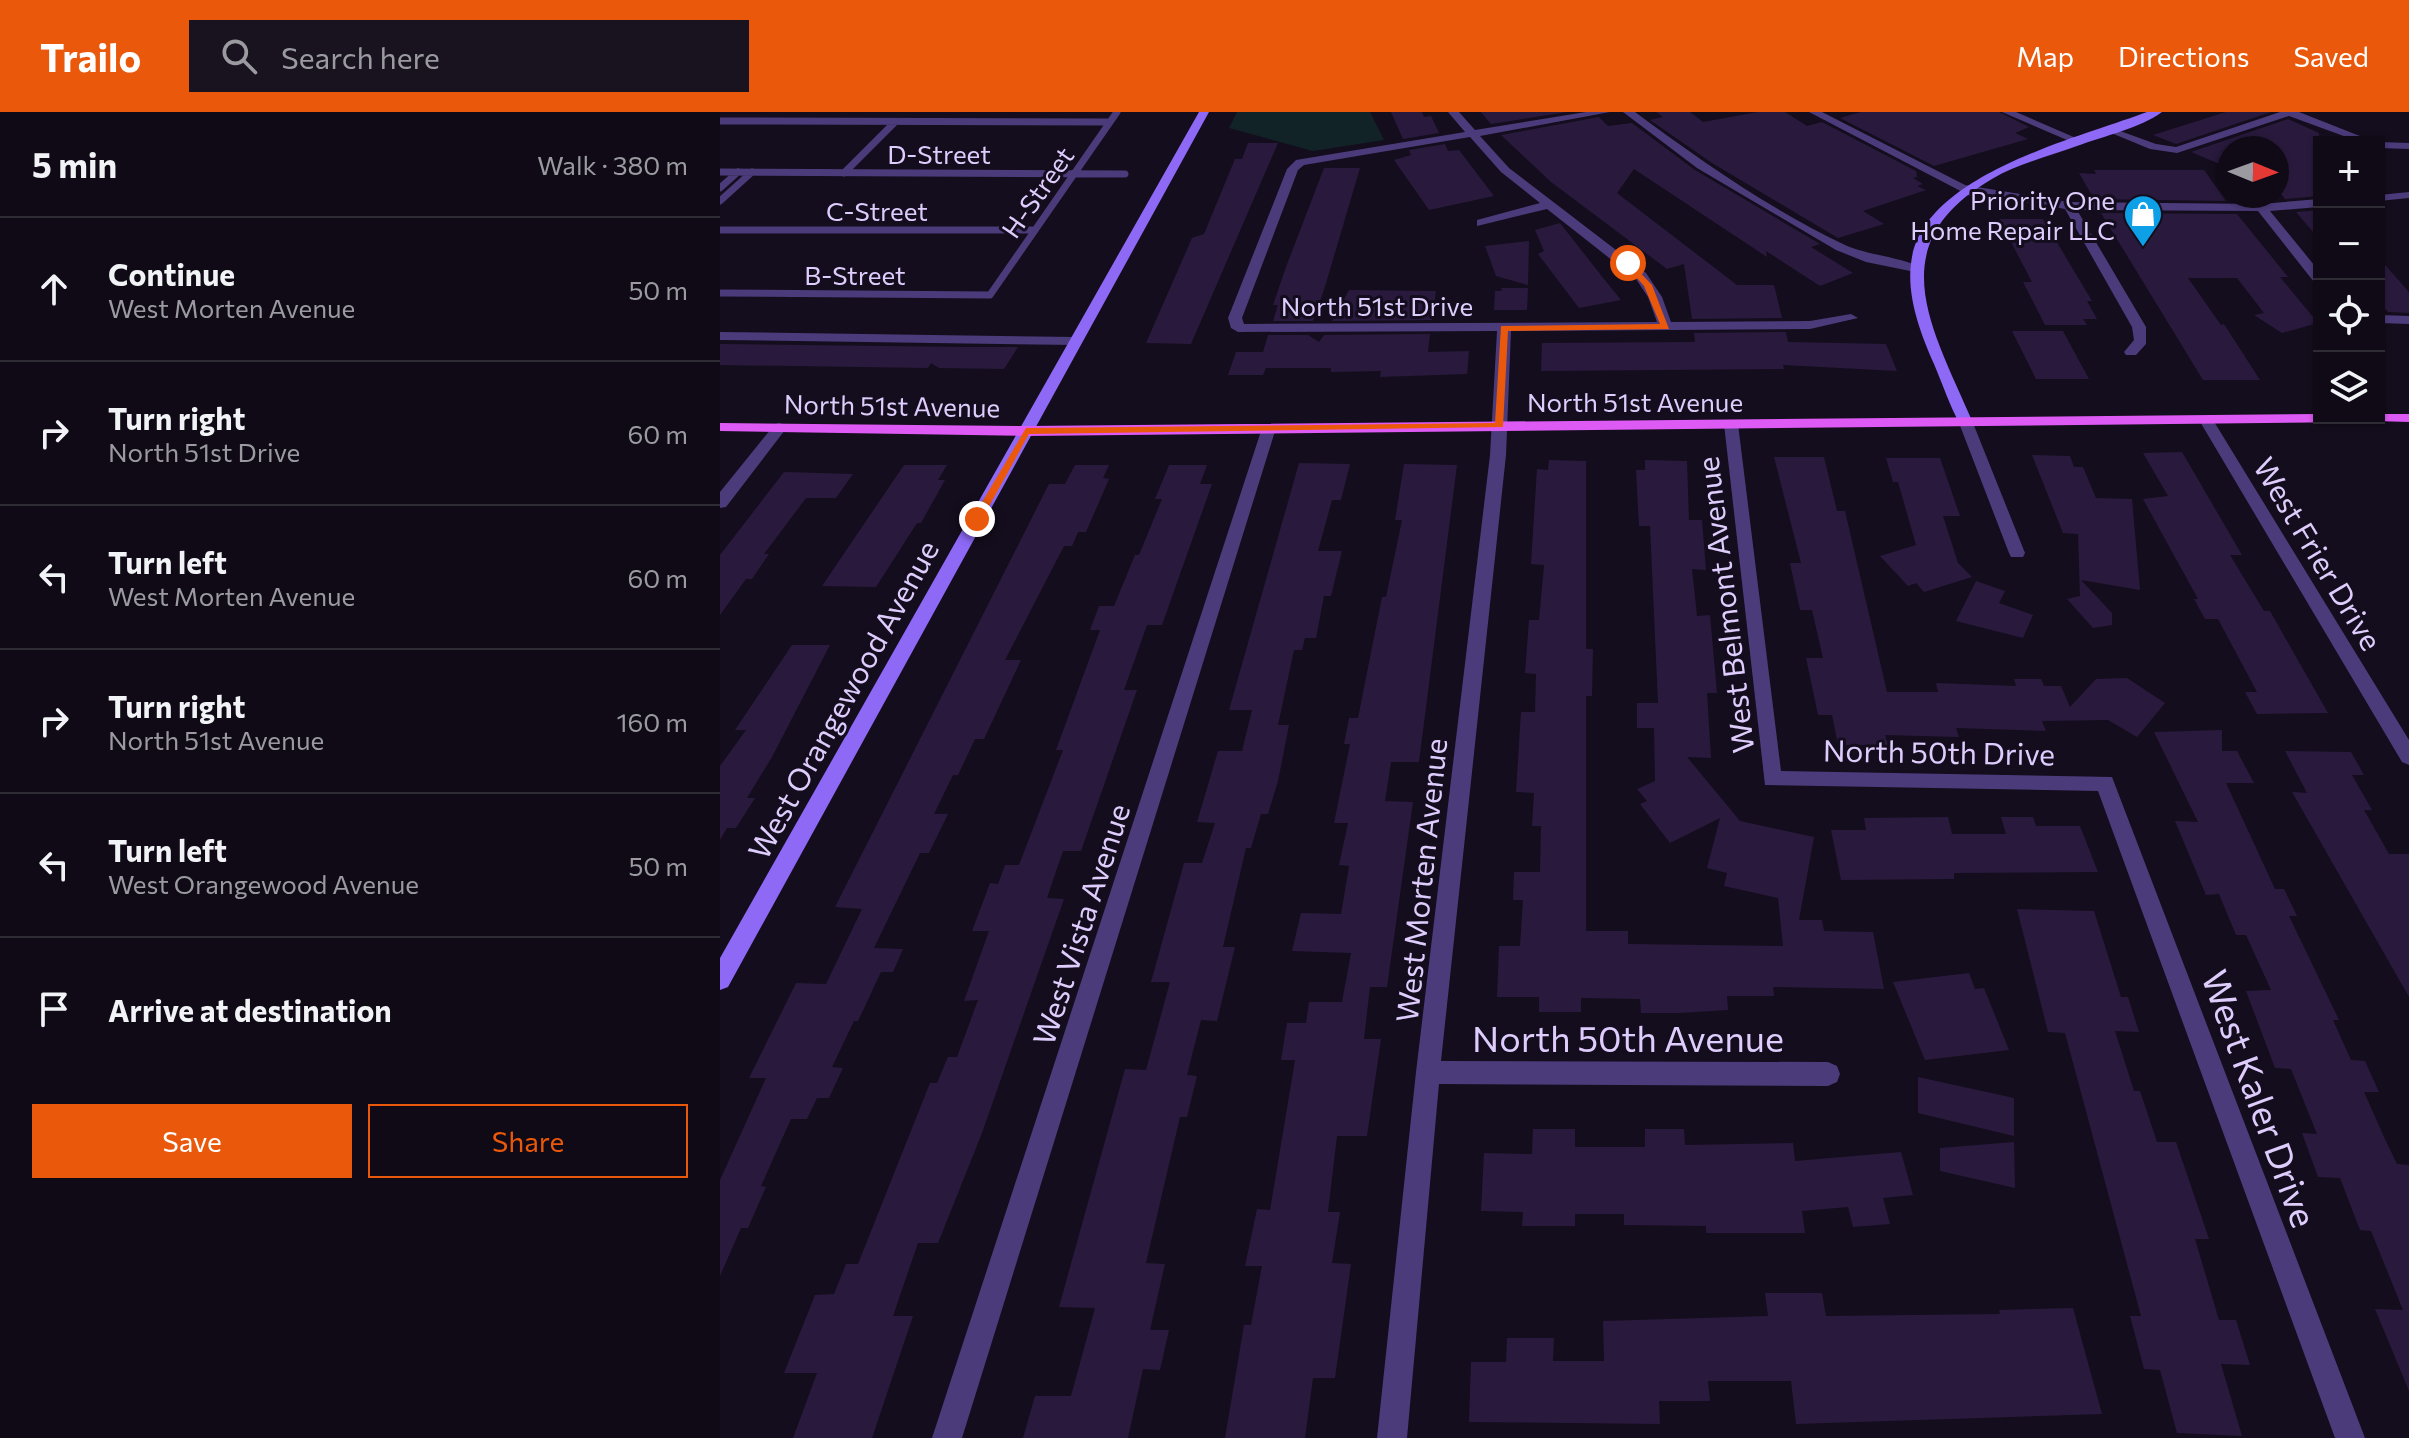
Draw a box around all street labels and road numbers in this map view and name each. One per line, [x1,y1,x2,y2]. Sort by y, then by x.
street label: D-Street [887,138,991,169]
street label: H-Street [994,141,1080,243]
street label: C-Street [826,195,928,226]
street label: B-Street [804,259,906,290]
street label: North 51st Drive [1281,290,1473,321]
street label: North 51st Avenue [1527,386,1743,417]
street label: North 51st Avenue [784,388,1000,422]
street label: West Frier Drive [2247,450,2391,656]
street label: West Belmont Avenue [1687,455,1761,755]
street label: West Orangewood Avenue [739,533,945,865]
street label: North 50th Drive [1823,730,2055,772]
street label: West Morten Avenue [1387,736,1453,1024]
street label: West Vista Avenue [1024,799,1136,1049]
street label: West Kaler Drive [2194,963,2328,1233]
street label: North 50th Avenue [1472,1015,1784,1059]

